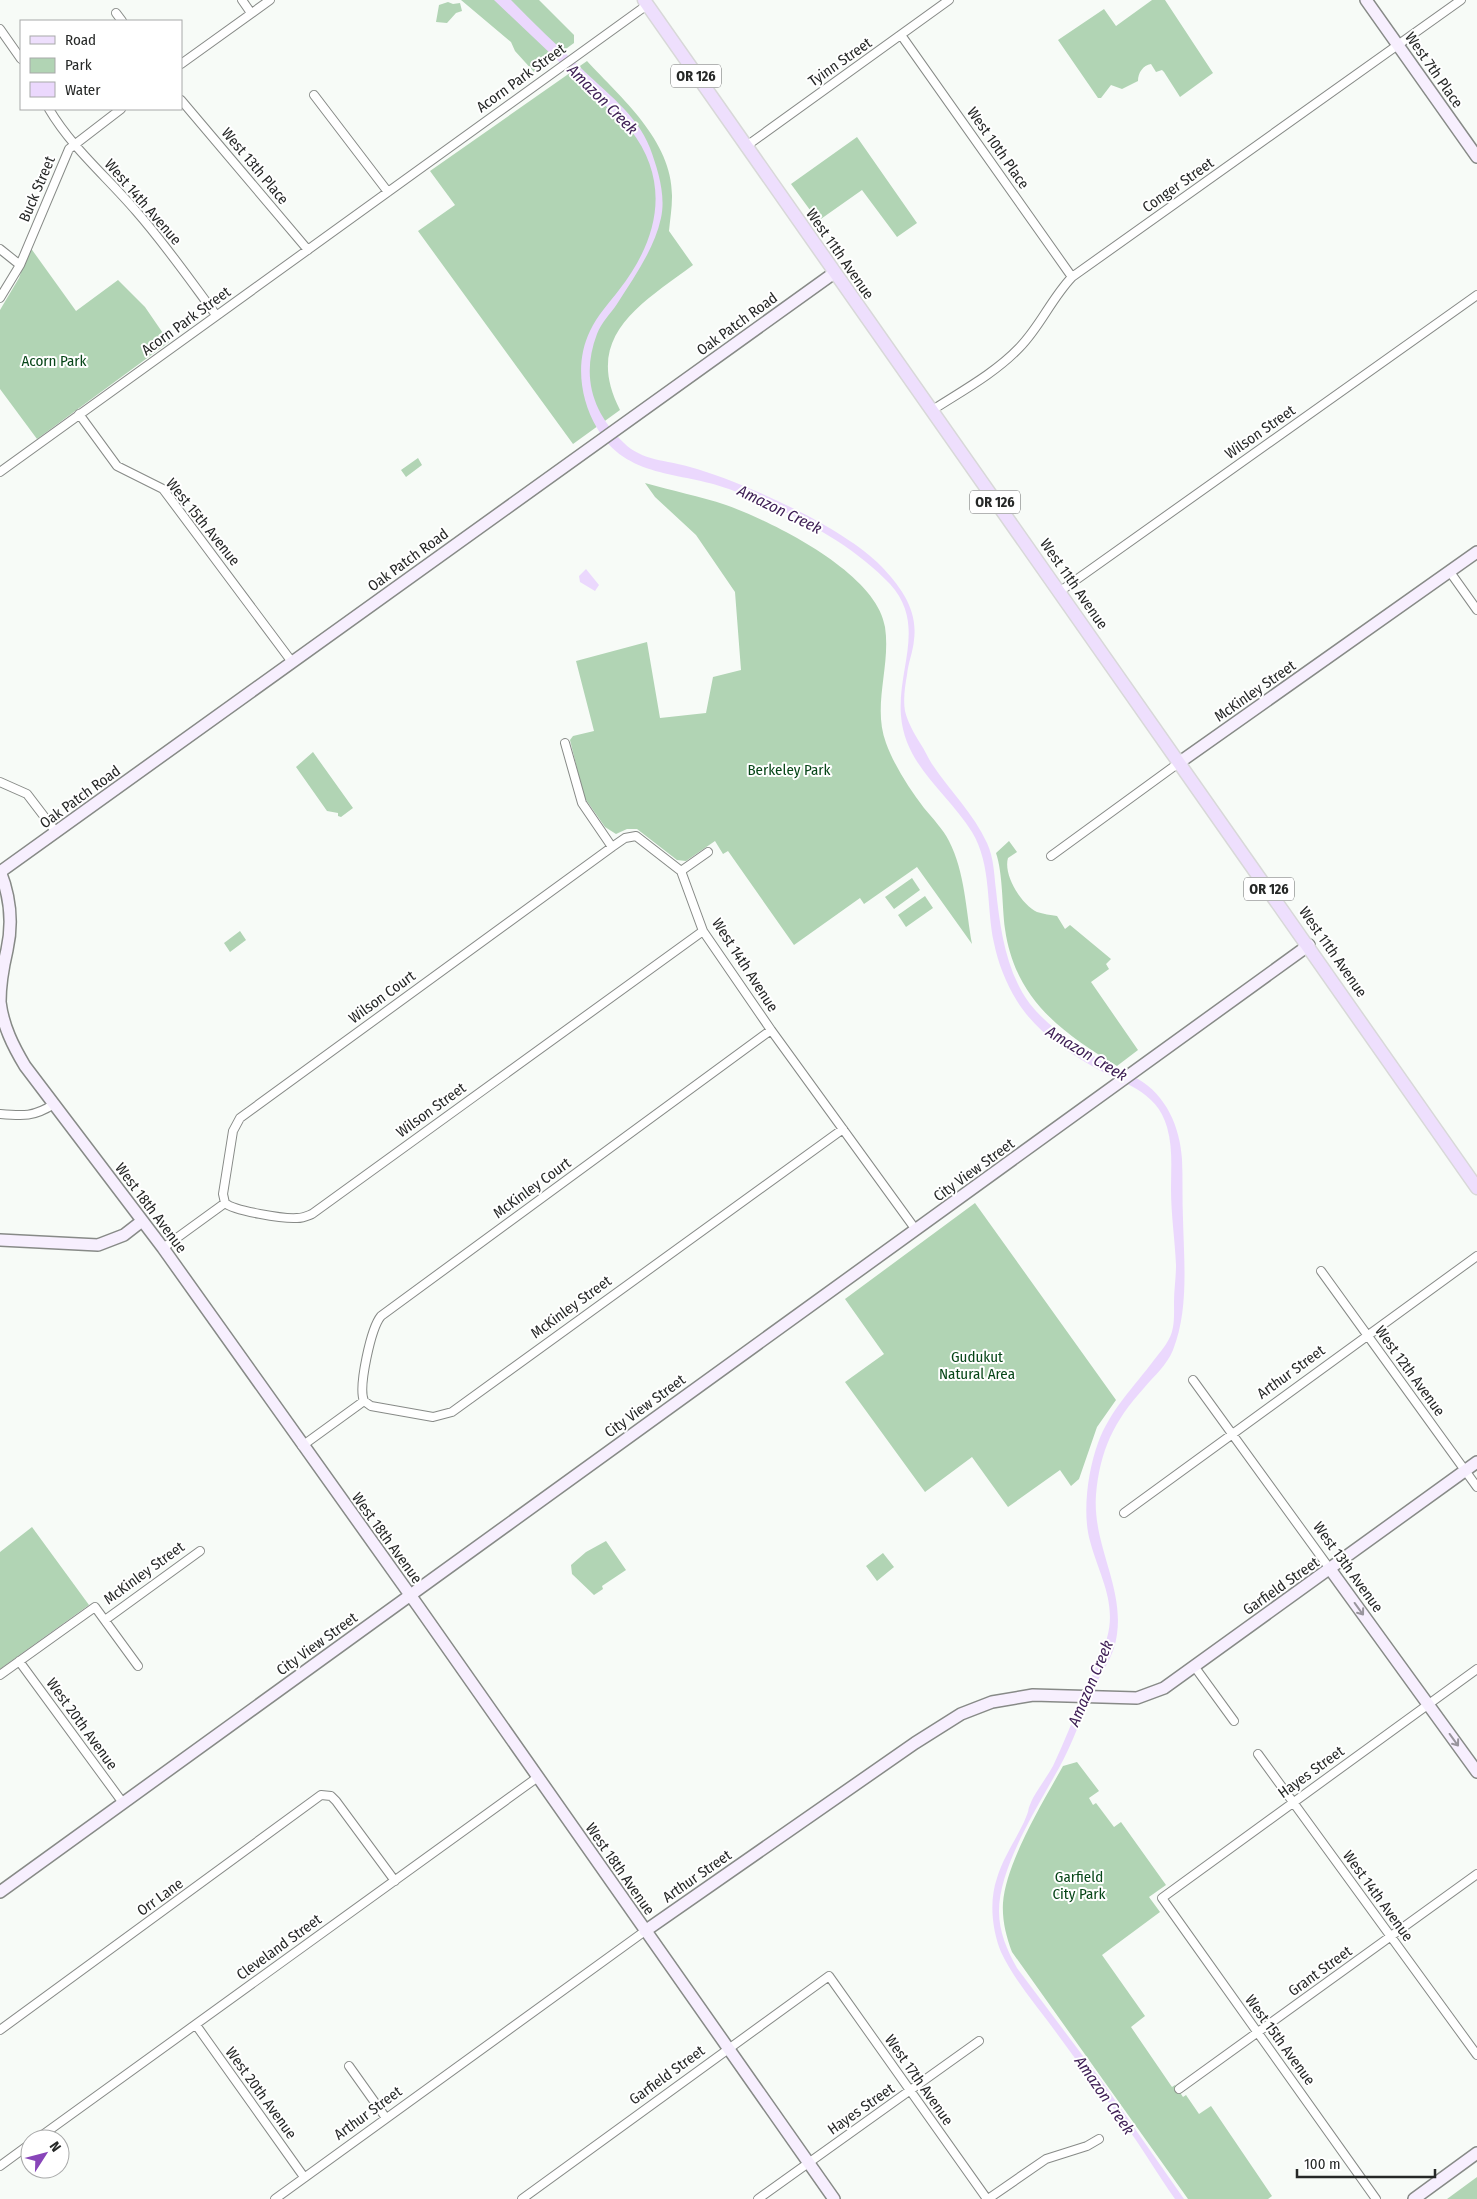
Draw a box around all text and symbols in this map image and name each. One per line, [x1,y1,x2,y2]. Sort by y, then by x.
legend [20,20,182,110]
street label: West 7th Place [1401,29,1467,111]
text: Road [65,31,96,49]
street label: Tyinn Street [805,34,875,90]
street label: Acorn Park Street [473,40,569,116]
text: Park [65,56,92,74]
water label: Amazon Creek [563,60,642,138]
road number: OR 126 [671,64,721,88]
text: Water [65,81,101,99]
street label: West 10th Place [963,104,1033,192]
street label: West 13th Place [218,124,292,208]
street label: Buck Street [15,153,59,225]
street label: Conger Street [1139,154,1217,216]
street label: West 14th Avenue [101,155,185,249]
street label: West 11th Avenue [802,205,878,303]
street label: Acorn Park Street [138,283,234,359]
street label: Oak Patch Road [693,289,781,359]
park label: Acorn Park [21,352,87,370]
street label: Wilson Street [1221,401,1299,463]
street label: West 15th Avenue [162,475,244,569]
water label: Amazon Creek [734,480,825,538]
road number: OR 126 [970,491,1020,514]
street label: Oak Patch Road [364,525,452,595]
street label: West 11th Avenue [1036,535,1112,633]
street label: McKinley Street [1211,656,1299,726]
park label: Berkeley Park [747,761,831,779]
street label: Oak Patch Road [36,762,124,832]
road number: OR 126 [1244,878,1294,901]
street label: West 11th Avenue [1295,903,1371,1001]
street label: West 14th Avenue [708,915,782,1015]
street label: Wilson Court [345,967,419,1027]
water label: Amazon Creek [1042,1021,1131,1085]
street label: Wilson Street [393,1079,469,1141]
street label: City View Street [930,1135,1018,1205]
street label: McKinley Court [490,1154,574,1222]
street label: West 18th Avenue [111,1159,191,1257]
street label: McKinley Street [527,1272,615,1342]
street label: West 12th Avenue [1371,1322,1449,1420]
street label: Arthur Street [1254,1341,1328,1403]
park label: Gudukut Natural Area [939,1348,1015,1383]
street label: City View Street [601,1371,689,1441]
street label: West 18th Avenue [348,1489,426,1587]
street label: West 13th Avenue [1309,1518,1387,1616]
street label: McKinley Street [100,1538,188,1608]
street label: Garfield Street [1239,1553,1323,1619]
one-way arrow [1354,1602,1364,1616]
street label: City View Street [273,1609,361,1679]
water label: Amazon Creek [1063,1637,1117,1730]
street label: West 20th Avenue [43,1675,121,1773]
one-way arrow [1449,1733,1459,1747]
street label: Hayes Street [1275,1742,1348,1802]
street label: West 18th Avenue [582,1820,658,1918]
street label: Arthur Street [659,1846,735,1906]
street label: West 14th Avenue [1339,1847,1417,1945]
park label: Garfield City Park [1052,1868,1106,1903]
street label: Orr Lane [133,1874,187,1920]
street label: Cleveland Street [233,1910,325,1984]
street label: Grant Street [1285,1942,1355,2000]
street label: West 15th Avenue [1241,1991,1319,2089]
street label: West 17th Avenue [881,2031,957,2129]
street label: Garfield Street [626,2042,708,2108]
street label: West 20th Avenue [222,2044,300,2142]
water label: Amazon Creek [1070,2052,1139,2138]
street label: Hayes Street [824,2079,898,2138]
street label: Arthur Street [331,2082,405,2144]
north arrow [20,2129,70,2179]
text: N [46,2138,64,2155]
scale bar [1297,2146,1434,2178]
text: 100 m [1304,2155,1341,2173]

